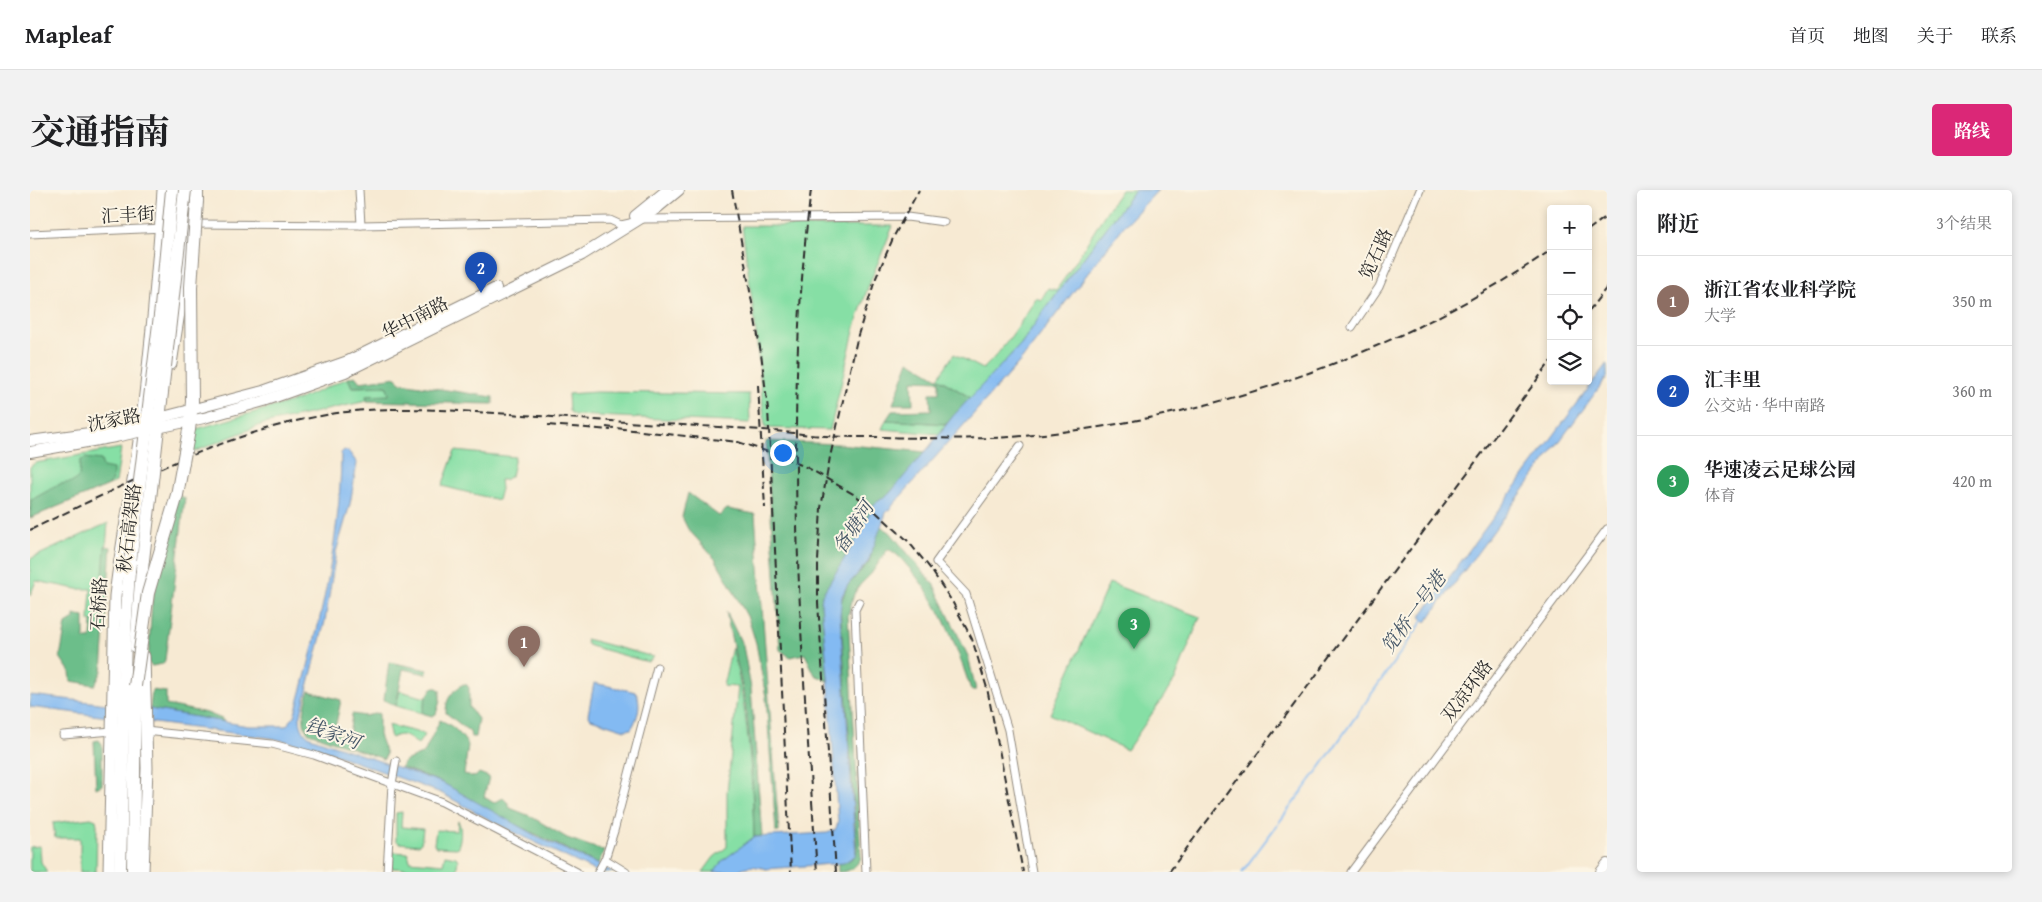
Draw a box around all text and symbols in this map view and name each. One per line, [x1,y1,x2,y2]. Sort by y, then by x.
text: Mapleaf [25,17,112,52]
text: 首页 [1789,22,1825,49]
text: 地图 [1853,22,1889,49]
text: 关于 [1917,22,1953,49]
text: 联系 [1981,22,2017,49]
button: 路线 [1932,104,2012,156]
text: 交通指南 [30,106,170,157]
street label: 汇丰街 [100,200,156,229]
map controls [1547,205,1592,385]
button: + [1547,205,1592,250]
text: 附近 [1657,208,1699,239]
text: 3个结果 [1936,211,1992,235]
street label: 笕石路 [1352,224,1399,284]
button: − [1547,250,1592,295]
pin: 2 [465,252,497,293]
text: 浙江省农业科学院 [1704,275,1856,303]
street label: 华中南路 [377,289,453,346]
text: 1 [1669,289,1677,313]
text: 350 m [1952,289,1992,313]
button: locate [1547,295,1592,340]
text: 大学 [1704,303,1736,327]
button: layers [1547,340,1592,385]
text: 汇丰里 [1704,365,1761,393]
text: 2 [1669,379,1677,403]
text: 360 m [1952,379,1992,403]
text: 公交站 · 华中南路 [1704,393,1826,417]
street label: 沈家路 [85,401,143,438]
your location [770,440,796,466]
text: 华速凌云足球公园 [1704,455,1856,483]
text: 3 [1669,469,1677,493]
text: 420 m [1952,469,1992,493]
street label: 秋石高架路 [110,482,147,574]
text: 体育 [1704,483,1736,507]
water label: 备塘河 [826,493,882,559]
water label: 笕桥一号港 [1374,563,1454,659]
street label: 石桥路 [84,576,113,632]
pin: 3 [1118,608,1150,649]
pin: 1 [508,626,540,667]
street label: 双凉环路 [1434,654,1499,728]
water label: 钱家河 [301,710,367,757]

